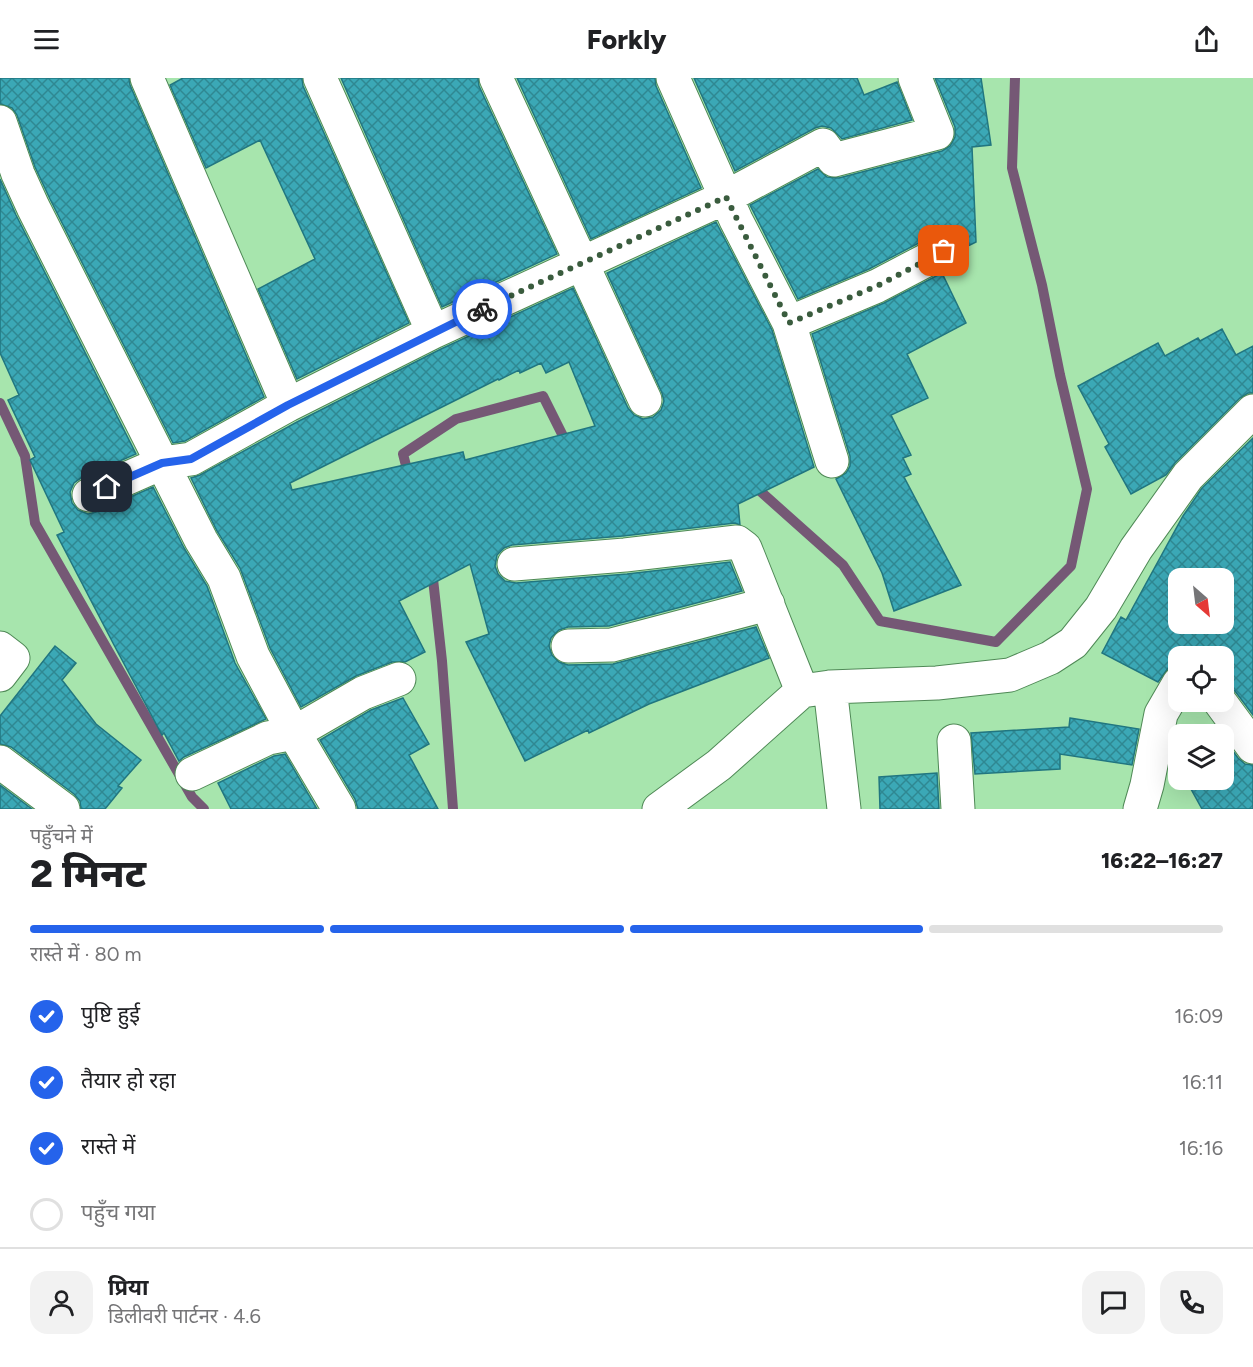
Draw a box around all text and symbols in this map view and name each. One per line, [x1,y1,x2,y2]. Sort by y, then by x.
icon: menu [30,23,63,56]
text: Forkly [587,23,666,56]
icon: share [1190,23,1223,56]
pin [918,225,969,276]
icon: bag [927,234,960,267]
courier [452,279,512,339]
icon: bike [466,293,499,326]
pin [81,461,132,512]
icon: home [90,470,123,503]
north arrow [1168,568,1234,634]
map controls [1168,568,1234,790]
button: locate [1168,646,1234,712]
button: layers [1168,724,1234,790]
text: पहुँचने में [30,824,93,848]
text: 16:22–16:27 [1101,847,1223,874]
text: 2 मिनट [30,850,146,897]
text: रास्ते में · 80 m [30,942,141,966]
icon: check [30,1000,63,1033]
text: पुष्टि हुई [81,1001,140,1028]
text: 16:09 [1174,1004,1223,1028]
icon: check [30,1066,63,1099]
text: तैयार हो रहा [81,1067,176,1094]
text: 16:11 [1182,1070,1223,1094]
icon: check [30,1132,63,1165]
text: रास्ते में [81,1133,135,1160]
text: 16:16 [1179,1136,1223,1160]
text: पहुँच गया [81,1199,155,1226]
button: person [30,1271,93,1334]
button: chat [1082,1271,1145,1334]
button: phone [1160,1271,1223,1334]
text: प्रिया [108,1274,148,1301]
text: डिलीवरी पार्टनर · 4.6 [108,1304,261,1328]

